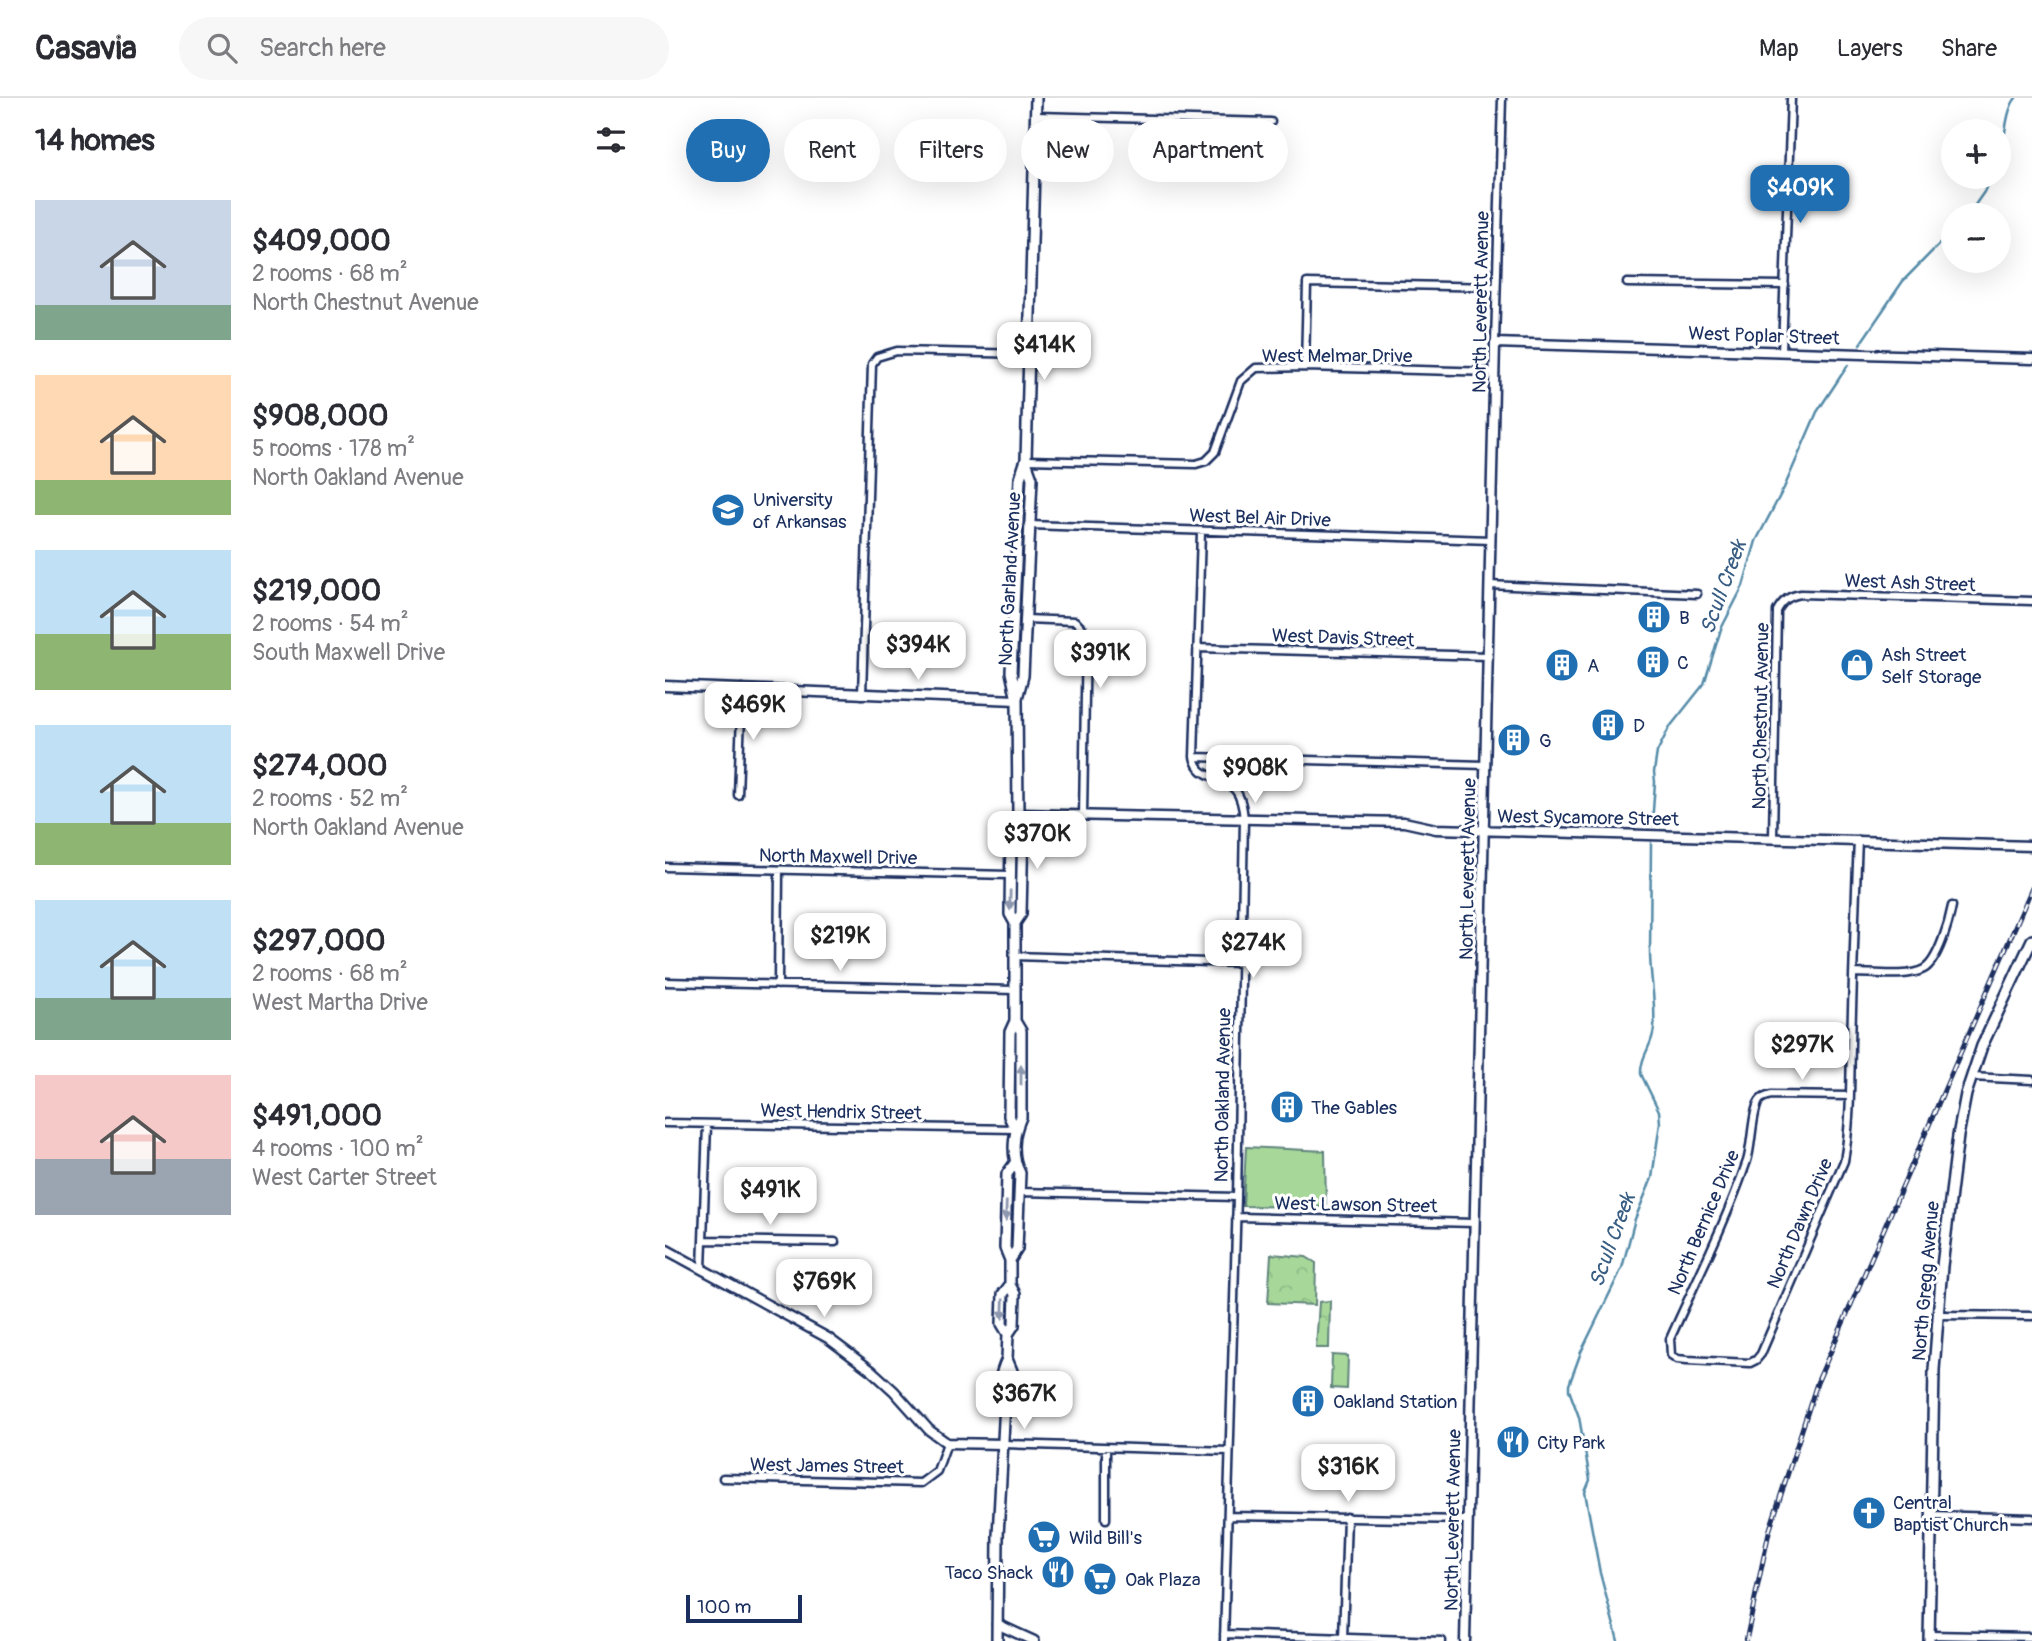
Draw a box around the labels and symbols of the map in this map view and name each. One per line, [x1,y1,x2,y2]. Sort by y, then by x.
pin: $409K [1751,166,1849,225]
street label: North Leverett Avenue [1467,210,1495,393]
street label: West Poplar Street [1688,321,1840,351]
pin: $414K [995,322,1093,382]
street label: West Melmar Drive [1262,344,1413,368]
place label: University of Arkansas [753,488,847,534]
school or university icon: University of Arkansas [709,491,747,529]
street label: North Garland Avenue [993,491,1027,667]
street label: West Bel Air Drive [1189,504,1332,532]
water label: Scull Creek [1694,535,1754,638]
street label: West Ash Street [1844,569,1976,597]
building icon: B [1635,598,1673,636]
place label: B [1679,606,1690,630]
pin: $394K [869,622,967,682]
street label: North Chestnut Avenue [1747,622,1775,810]
street label: West Davis Street [1271,624,1415,652]
pin: $391K [1051,630,1149,690]
building icon: C [1634,643,1672,681]
place label: Ash Street Self Storage [1881,643,1982,689]
building icon: A [1543,646,1581,684]
shop icon: Ash Street Self Storage [1838,646,1876,684]
place label: C [1677,651,1689,675]
place label: A [1587,654,1599,678]
pin: $469K [704,682,802,742]
building icon: D [1589,706,1627,744]
place label: D [1633,714,1645,738]
building icon: G [1495,721,1533,759]
place label: G [1539,729,1552,753]
pin: $908K [1206,746,1304,805]
street label: North Leverett Avenue [1454,777,1482,960]
street label: West Sycamore Street [1497,804,1680,832]
pin: $370K [988,812,1086,871]
street label: North Maxwell Drive [759,844,918,870]
one-way arrow [1004,889,1016,911]
pin: $219K [791,914,889,973]
pin: $274K [1204,920,1302,980]
street label: North Oakland Avenue [1209,1007,1237,1183]
pin: $297K [1753,1023,1851,1082]
one-way arrow [1016,1064,1027,1086]
building icon: The Gables [1268,1088,1306,1126]
place label: The Gables [1311,1096,1398,1120]
street label: West Hendrix Street [760,1099,922,1125]
street label: North Bernice Drive [1663,1146,1746,1299]
street label: North Dawn Drive [1762,1154,1838,1292]
pin: $491K [721,1168,819,1227]
water label: Scull Creek [1583,1188,1643,1291]
street label: West Lawson Street [1274,1192,1438,1218]
street label: North Gregg Avenue [1907,1199,1945,1362]
one-way arrow [1000,1200,1012,1222]
pin: $769K [775,1260,873,1319]
one-way arrow [997,1298,1008,1320]
pin: $367K [975,1372,1073,1431]
building icon: Oakland Station [1289,1382,1327,1420]
place label: Oakland Station [1333,1390,1458,1414]
restaurant icon: City Park [1494,1423,1532,1461]
street label: North Leverett Avenue [1439,1428,1467,1611]
place label: City Park [1537,1431,1605,1455]
pin: $316K [1299,1444,1397,1504]
street label: West James Street [750,1453,905,1479]
place label: Central Baptist Church [1893,1491,2008,1537]
church icon: Central Baptist Church [1850,1494,1888,1532]
supermarket icon: Wild Bill's [1025,1518,1063,1556]
place label: Wild Bill's [1069,1526,1143,1550]
restaurant icon: Taco Shack [1039,1553,1077,1591]
supermarket icon: Oak Plaza [1081,1560,1119,1598]
place label: Taco Shack [944,1561,1033,1585]
place label: Oak Plaza [1125,1568,1201,1592]
scale bar [686,1592,801,1624]

